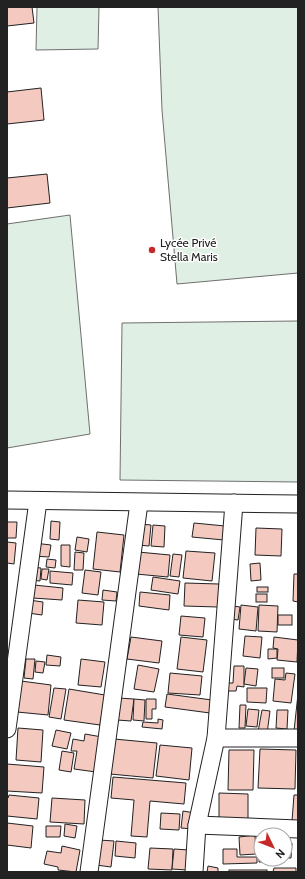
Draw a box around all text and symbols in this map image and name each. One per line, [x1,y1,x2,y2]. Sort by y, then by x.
place label: Lycée Privé Stella Maris [160,235,218,264]
marker: Lycée Privé Stella Maris [147,245,157,255]
north arrow [253,827,293,867]
text: N [273,846,288,861]

